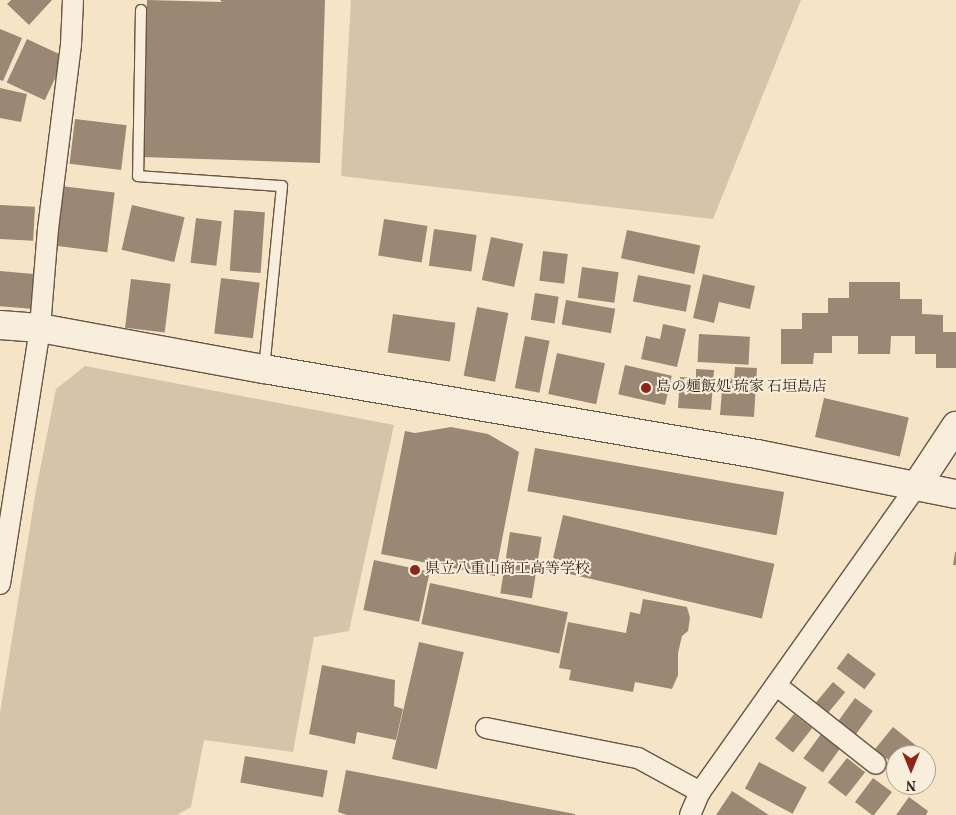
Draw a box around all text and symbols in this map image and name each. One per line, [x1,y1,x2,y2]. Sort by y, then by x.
place label: 島の麺飯処 琉家 石垣島店 [656,379,827,397]
marker: 島の麺飯処 琉家 石垣島店 [640,382,652,394]
place label: 県立八重山商工高等学校 [425,561,590,579]
marker: 県立八重山商工高等学校 [409,564,421,576]
north arrow [886,745,936,795]
text: N [906,775,916,794]

